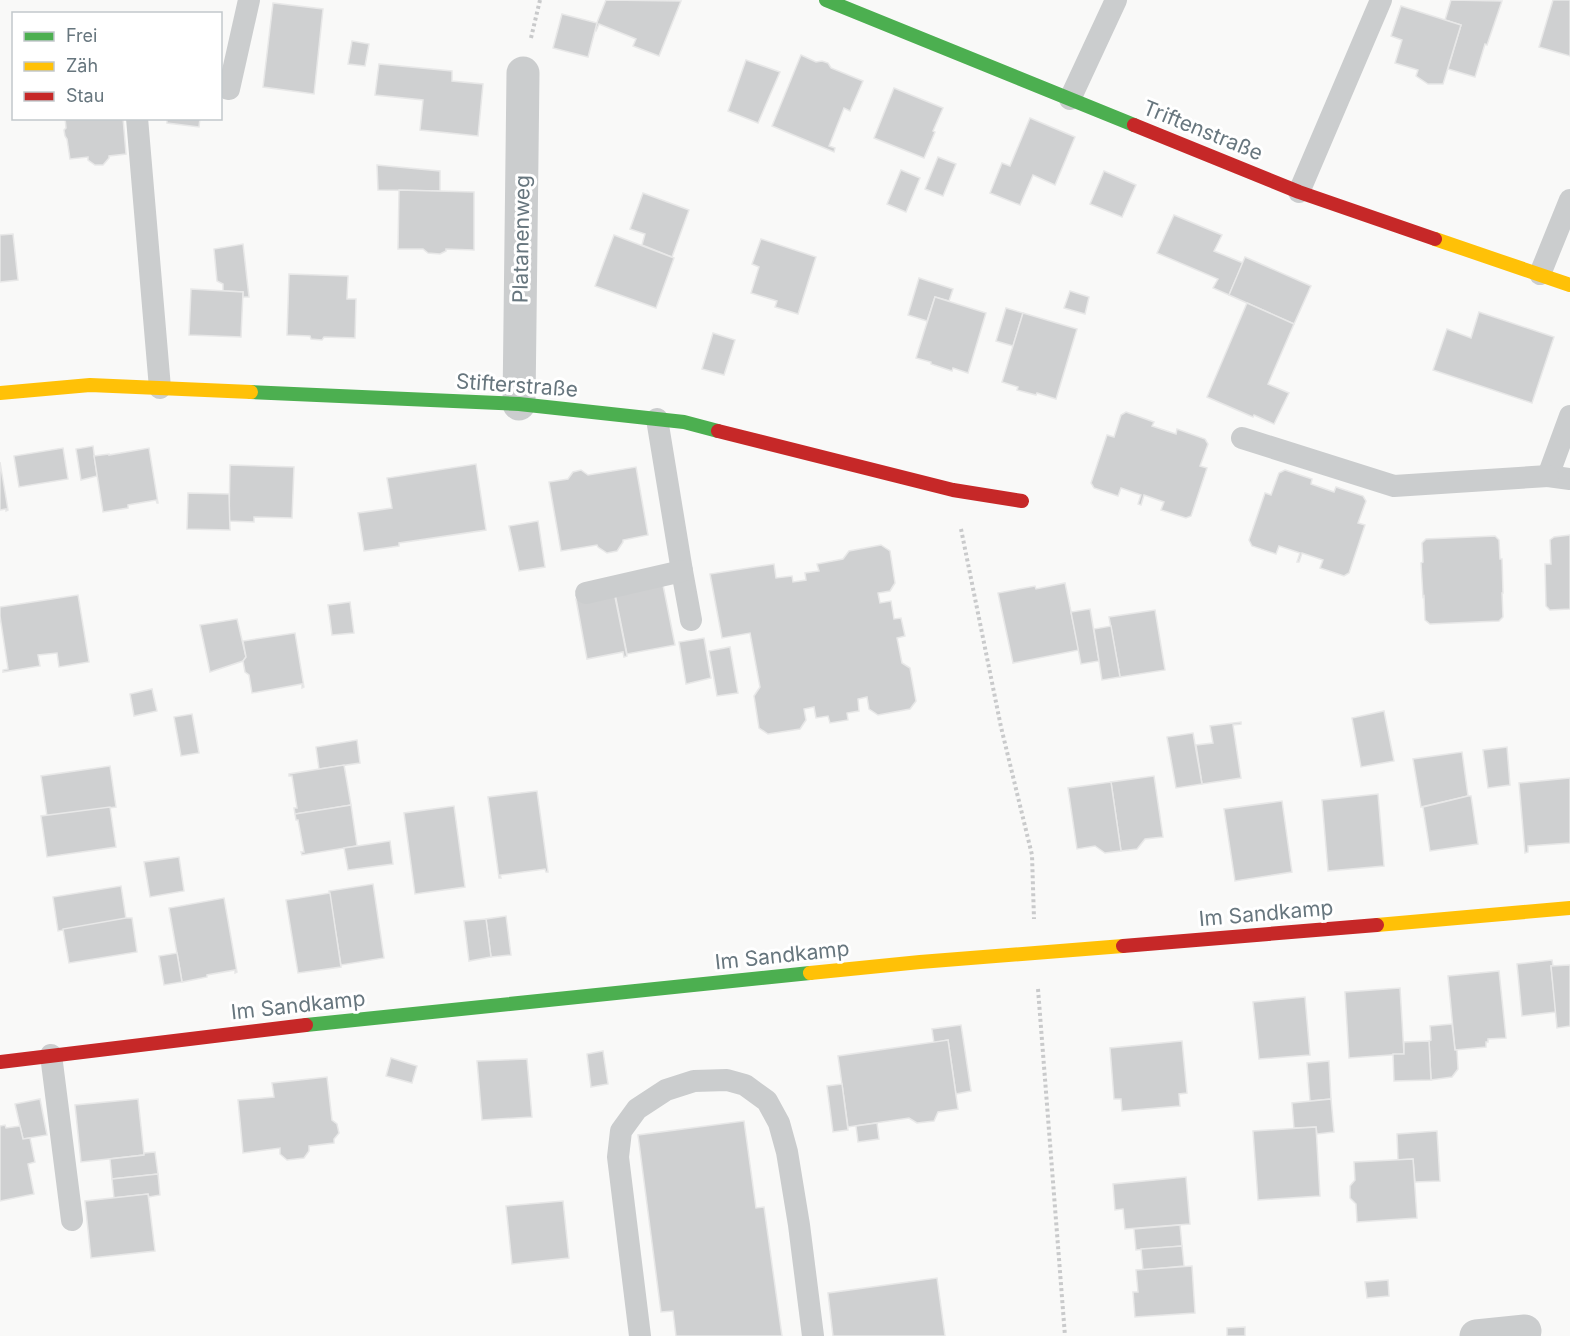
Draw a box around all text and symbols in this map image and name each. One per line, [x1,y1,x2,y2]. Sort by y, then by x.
legend [12,12,222,120]
text: Frei [66,25,97,46]
text: Zäh [66,55,98,76]
text: Stau [66,85,104,106]
street label: Triftenstraße [1139,95,1267,165]
street label: Platanenweg [507,175,535,303]
street label: Stifterstraße [455,368,579,402]
street label: Im Sandkamp [1198,895,1334,931]
street label: Im Sandkamp [714,936,850,974]
street label: Im Sandkamp [230,986,366,1024]

